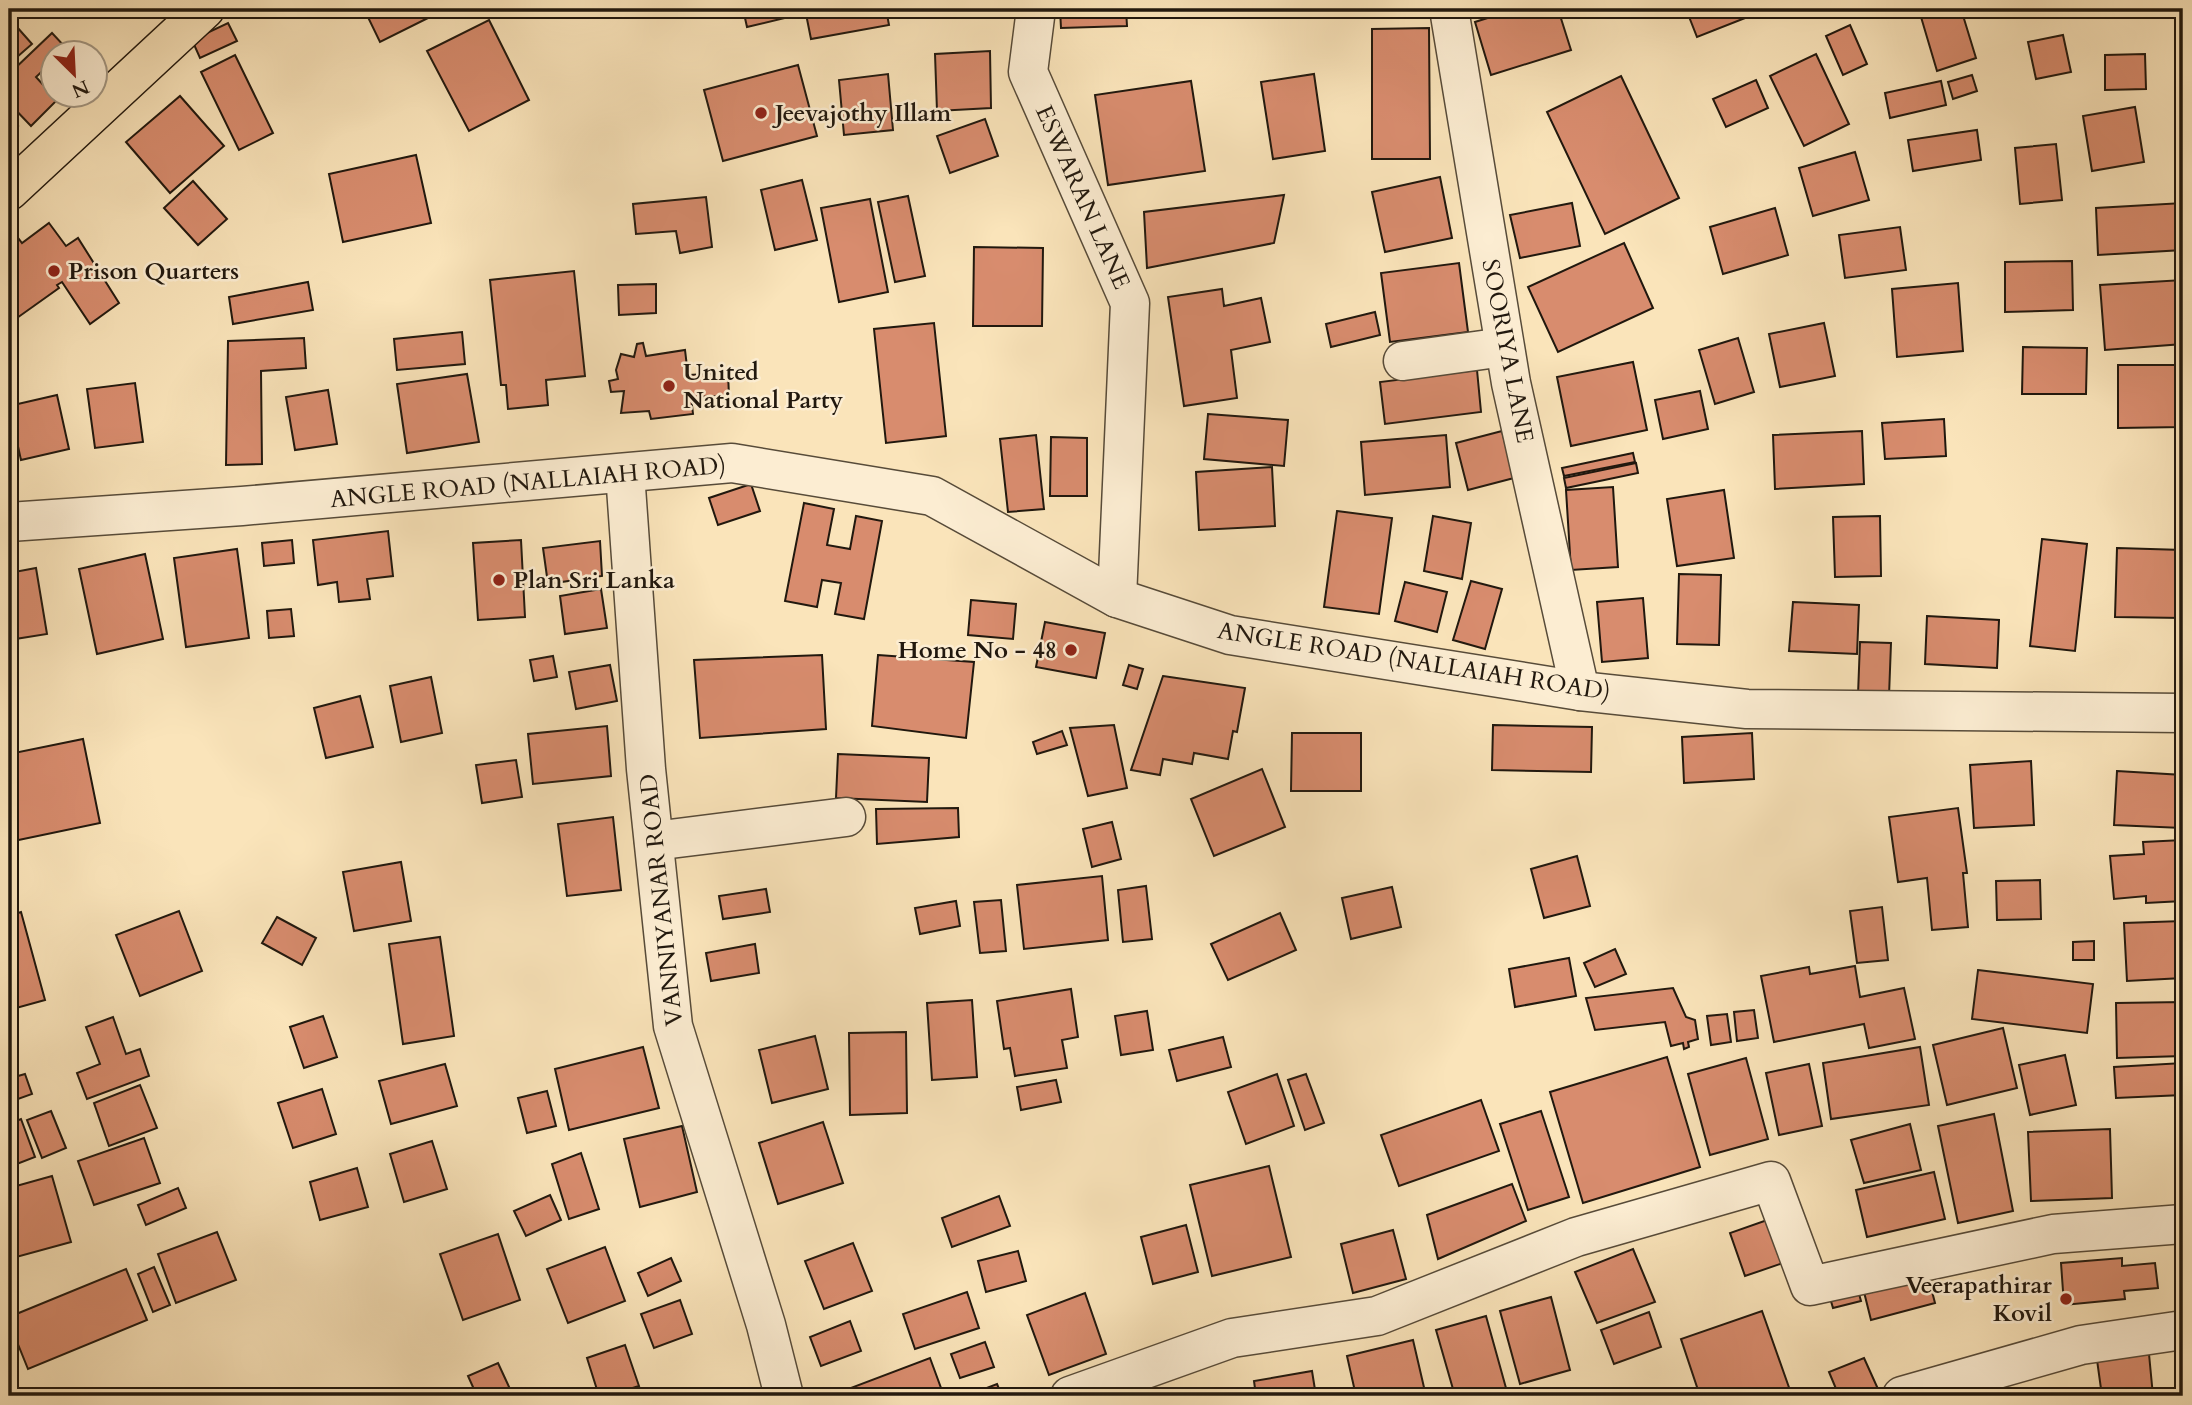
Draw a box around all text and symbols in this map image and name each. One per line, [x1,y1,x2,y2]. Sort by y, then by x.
north arrow [38,38,108,108]
text: N [67,73,93,104]
place label: Jeevajothy Illam [772,97,952,130]
street label: ESWARAN LANE [1027,100,1138,294]
marker: Jeevajothy Illam [753,105,769,121]
place label: Prison Quarters [68,255,239,288]
street label: SOORIYA LANE [1474,256,1542,446]
marker: Prison Quarters [46,263,62,279]
place label: United National Party [683,356,843,417]
marker: United National Party [661,378,677,394]
street label: ANGLE ROAD (NALLAIAH ROAD) [329,449,727,516]
place label: Plan Sri Lanka [513,564,675,597]
marker: Plan Sri Lanka [491,572,507,588]
street label: ANGLE ROAD (NALLAIAH ROAD) [1215,614,1613,709]
place label: Home No - 48 [898,634,1057,667]
marker: Home No - 48 [1063,642,1079,658]
street label: VANNIYANAR ROAD [632,772,691,1028]
place label: Veerapathirar Kovil [1905,1269,2052,1330]
marker: Veerapathirar Kovil [2058,1291,2074,1307]

